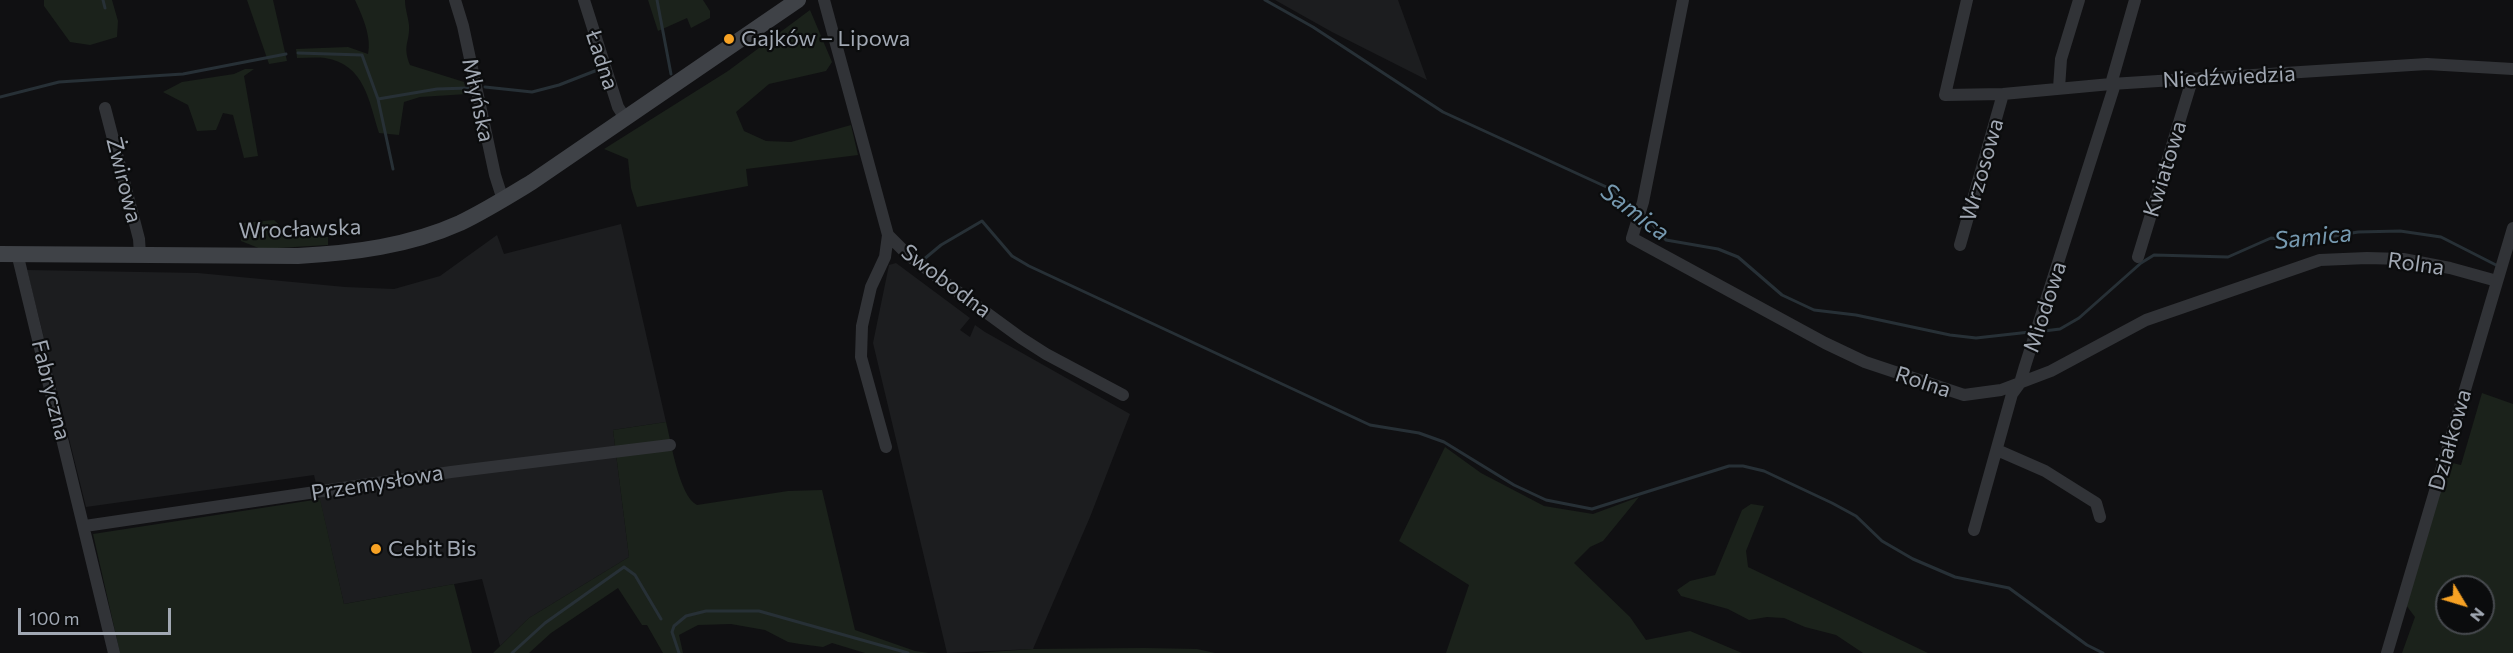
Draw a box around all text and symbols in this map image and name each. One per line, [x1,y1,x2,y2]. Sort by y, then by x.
place label: Gajków – Lipowa [741,26,910,52]
street label: Ładna [580,27,624,93]
marker: Gajków – Lipowa [722,32,736,46]
street label: Młyńska [456,56,500,144]
street label: Niedźwiedzia [2162,60,2296,94]
street label: Wrzosowa [1955,116,2009,224]
street label: Kwiatowa [2138,118,2192,220]
street label: Żwirowa [101,134,147,226]
water label: Samica [1595,177,1675,247]
street label: Wrocławska [238,214,362,244]
water label: Samica [2273,219,2353,255]
street label: Swobodna [896,239,996,323]
street label: Rolna [2386,247,2446,281]
street label: Miodowa [2018,258,2072,356]
street label: Fabryczna [26,337,76,443]
street label: Rolna [1892,361,1954,403]
street label: Działkowa [2423,386,2477,494]
street label: Przemysłowa [309,460,445,506]
place label: Cebit Bis [388,536,476,562]
marker: Cebit Bis [369,542,383,556]
north arrow [2435,575,2495,635]
scale bar [21,596,174,634]
text: N [2467,605,2489,626]
text: 100 m [29,607,79,629]

